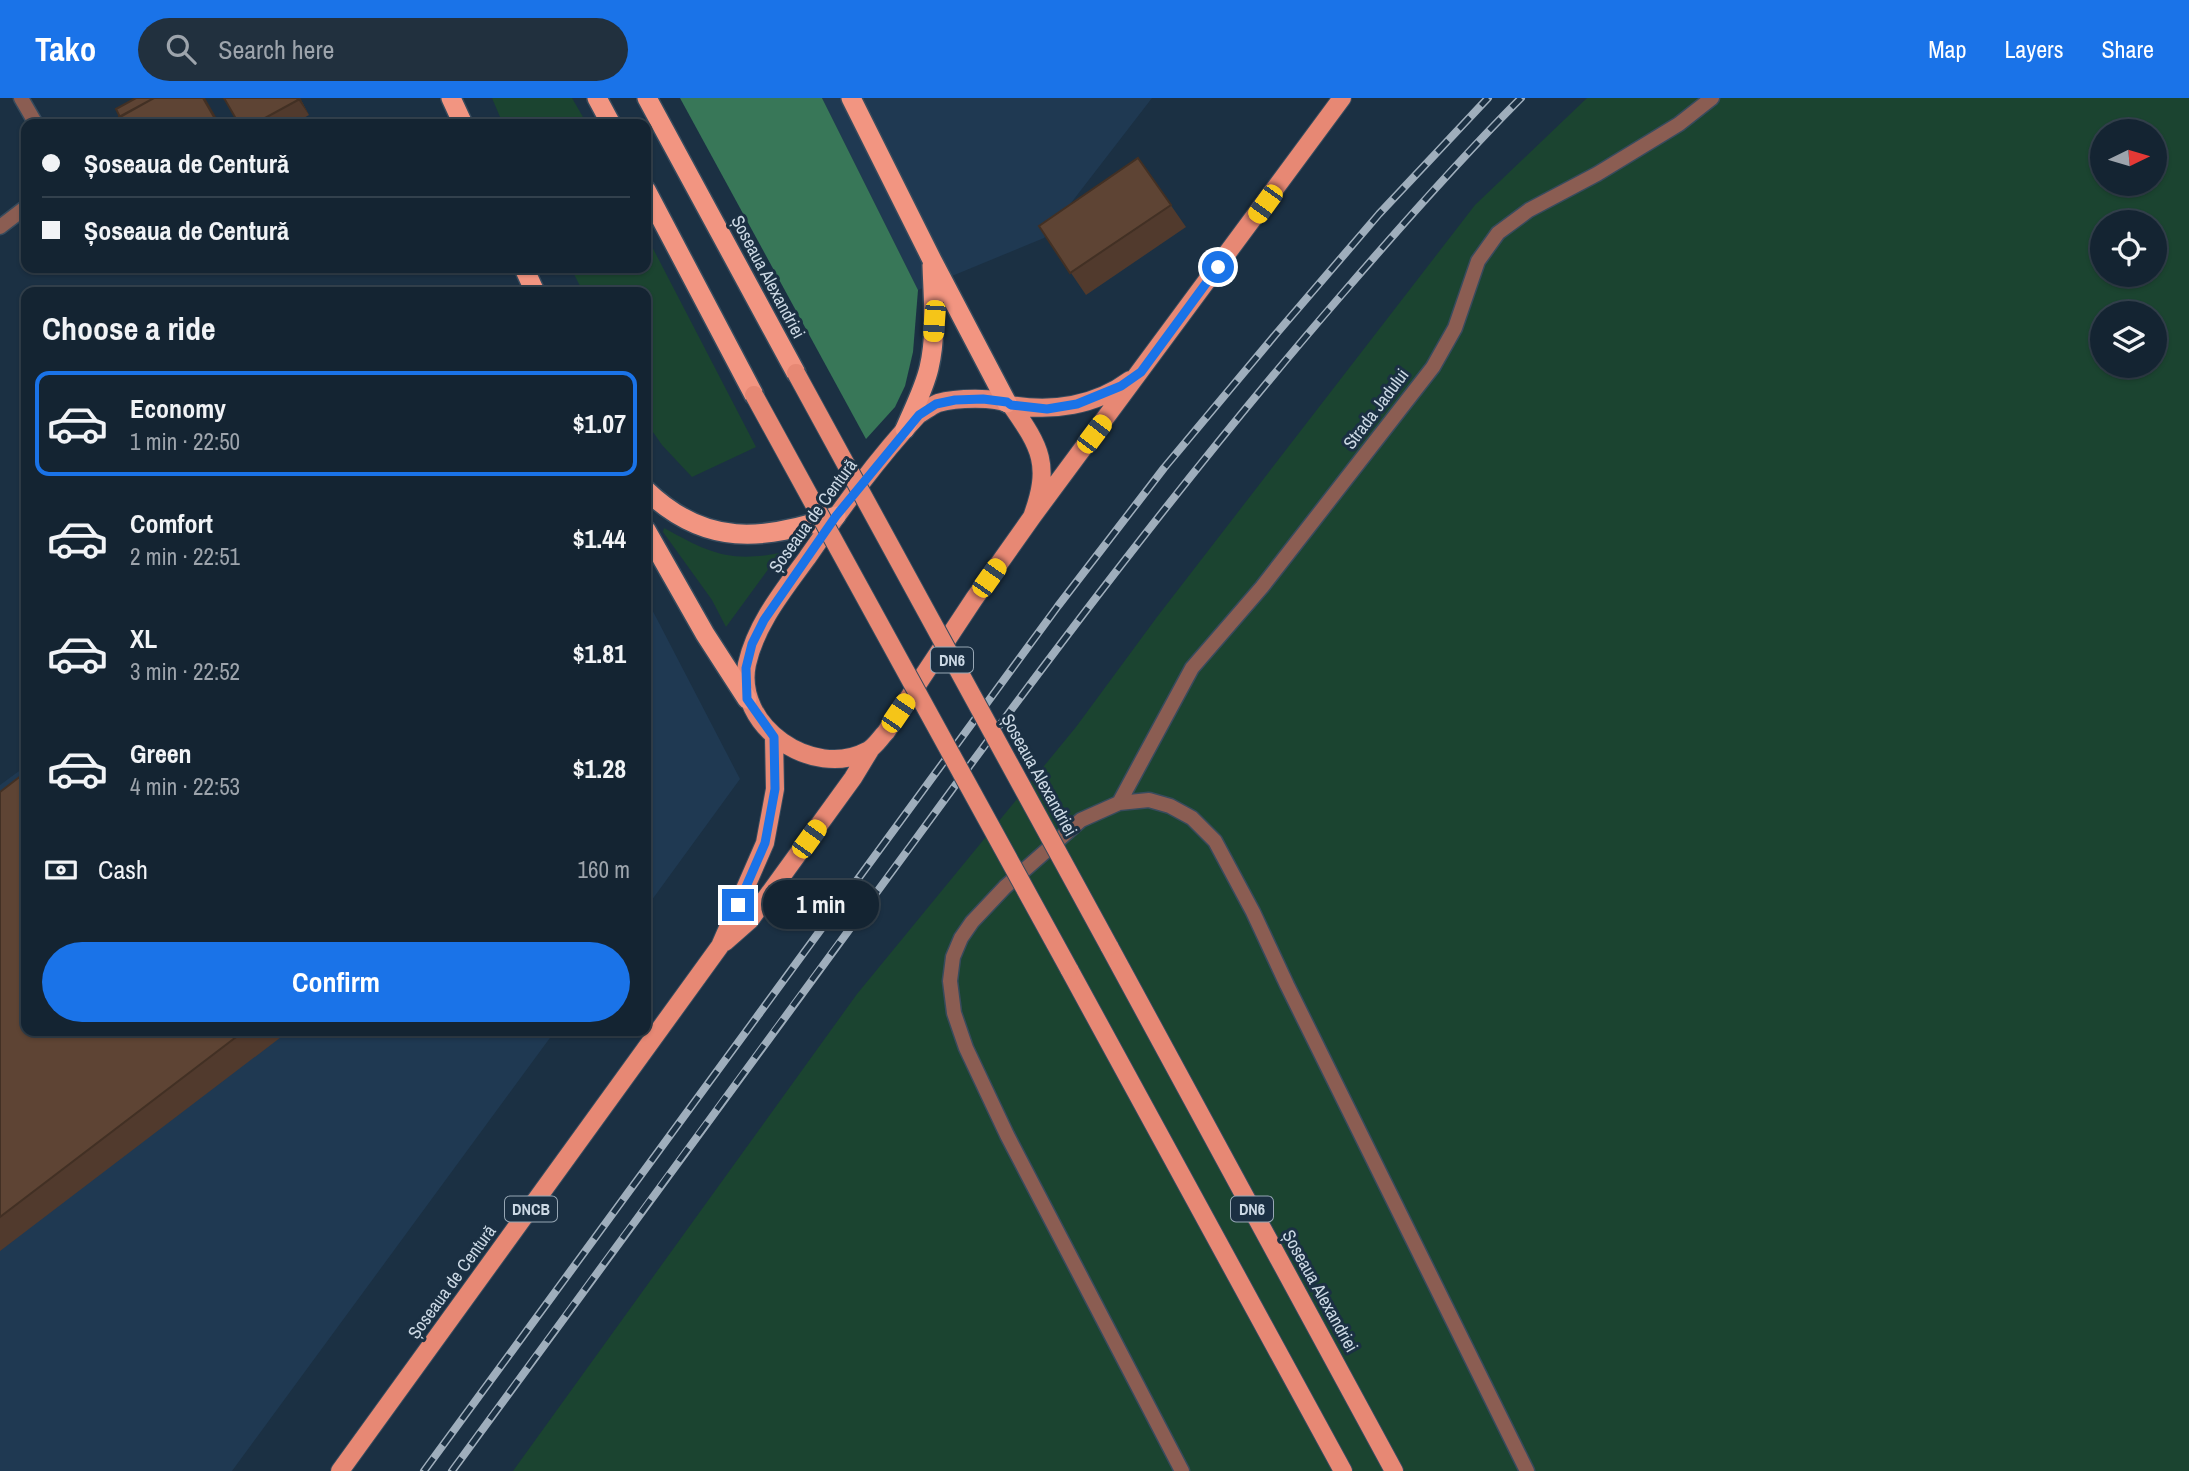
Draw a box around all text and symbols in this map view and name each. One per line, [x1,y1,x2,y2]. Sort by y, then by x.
search box [138,18,628,81]
text: Tako [35,27,96,71]
icon: search [162,30,200,68]
text: Search here [218,32,334,67]
text: Map [1928,33,1966,65]
text: Layers [2004,33,2063,65]
text: Share [2101,33,2154,65]
north arrow [2090,119,2166,196]
map controls [2090,119,2167,378]
text: Șoseaua de Centură [84,146,289,181]
car [1245,181,1286,227]
button: locate [2090,210,2167,287]
street label: Șoseaua Alexandriei [725,211,811,343]
text: Șoseaua de Centură [84,213,289,248]
route start [1202,251,1234,283]
car [923,299,946,343]
button: layers [2090,301,2167,378]
text: Choose a ride [42,307,216,350]
street label: Strada Jadului [1337,363,1414,454]
text: Economy [130,391,226,426]
icon: car [46,392,109,455]
text: $1.07 [573,406,626,441]
car [1073,411,1116,457]
text: 1 min · 22:50 [130,426,240,457]
street label: Șoseaua de Centură [763,454,863,578]
text: Comfort [130,506,213,541]
icon: car [46,507,109,570]
text: $1.44 [573,521,626,556]
text: 2 min · 22:51 [130,541,240,572]
car [969,555,1010,601]
text: XL [130,621,157,656]
icon: car [46,622,109,685]
text: $1.81 [573,636,626,671]
road number: DN6 [931,648,973,673]
text: 3 min · 22:52 [130,656,240,687]
car [878,690,919,736]
street label: Șoseaua Alexandriei [995,709,1083,840]
text: Green [130,736,192,771]
icon: car [46,737,109,800]
text: $1.28 [573,751,626,786]
text: 4 min · 22:53 [130,771,240,802]
car [789,816,830,862]
icon: cash [42,851,80,889]
text: Cash [98,852,148,887]
text: 160 m [578,854,630,885]
callout: 1 min [762,880,878,930]
route end [722,889,754,921]
text: 1 min [796,889,846,920]
button: Confirm [42,942,630,1022]
road number: DNCB [505,1196,557,1222]
road number: DN6 [1231,1196,1273,1222]
street label: Șoseaua de Centură [402,1220,502,1344]
street label: Șoseaua Alexandriei [1276,1225,1364,1356]

